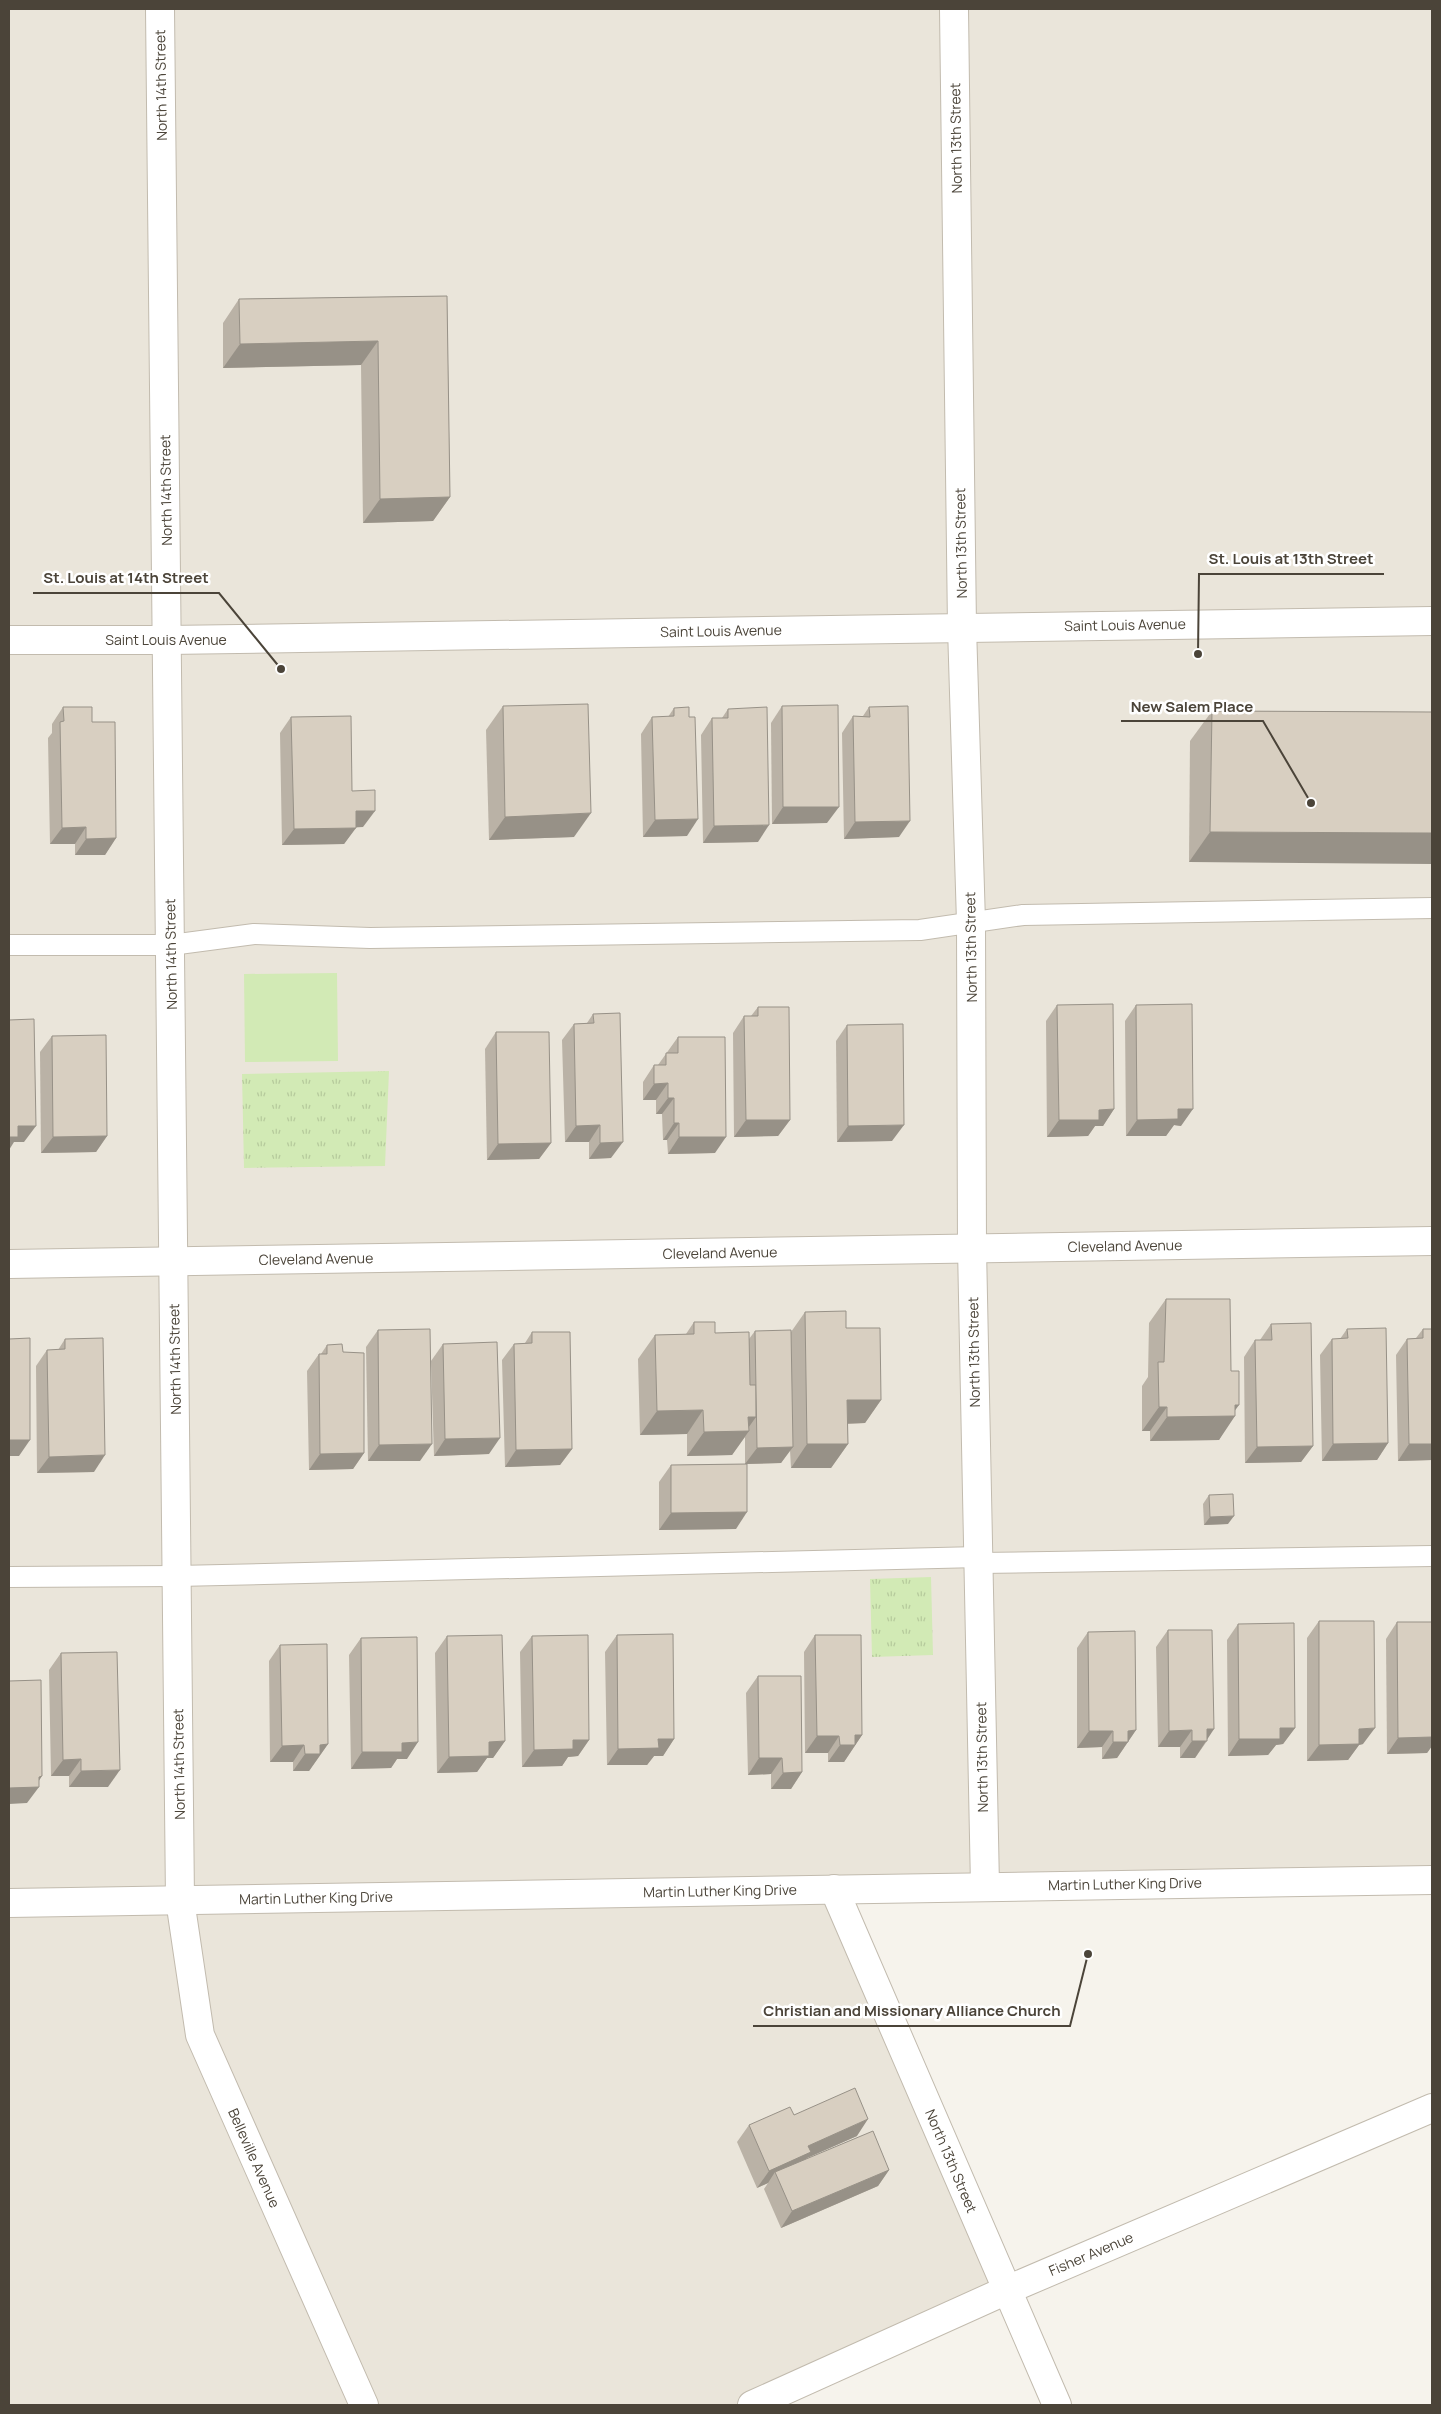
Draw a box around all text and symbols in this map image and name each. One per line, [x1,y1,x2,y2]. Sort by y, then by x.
street label: North 14th Street [150,29,171,141]
street label: North 13th Street [945,82,966,194]
street label: North 14th Street [155,434,176,546]
street label: North 13th Street [950,487,971,599]
callout: St. Louis at 13th Street [1199,544,1384,574]
text: St. Louis at 13th Street [1209,548,1373,569]
callout: St. Louis at 14th Street [33,563,219,593]
text: St. Louis at 14th Street [43,567,209,588]
street label: Saint Louis Avenue [1064,614,1186,635]
street label: Saint Louis Avenue [660,620,782,641]
street label: Saint Louis Avenue [105,630,227,649]
callout: New Salem Place [1121,691,1263,721]
text: New Salem Place [1131,696,1253,717]
street label: North 13th Street [960,891,981,1003]
street label: North 14th Street [160,898,181,1010]
street label: Cleveland Avenue [1068,1235,1182,1256]
street label: Cleveland Avenue [663,1242,777,1263]
street label: Cleveland Avenue [259,1248,373,1269]
street label: North 13th Street [963,1296,984,1408]
street label: North 14th Street [164,1303,185,1415]
street label: North 13th Street [971,1701,992,1813]
street label: North 14th Street [168,1708,189,1820]
street label: Martin Luther King Drive [1048,1873,1202,1894]
street label: Martin Luther King Drive [643,1880,797,1901]
street label: Martin Luther King Drive [239,1887,393,1908]
callout: Christian and Missionary Alliance Church [753,1996,1070,2026]
text: Christian and Missionary Alliance Church [763,2000,1061,2021]
street label: Belleville Avenue [224,2105,285,2211]
street label: North 13th Street [921,2106,982,2216]
street label: Fisher Avenue [1046,2227,1136,2280]

